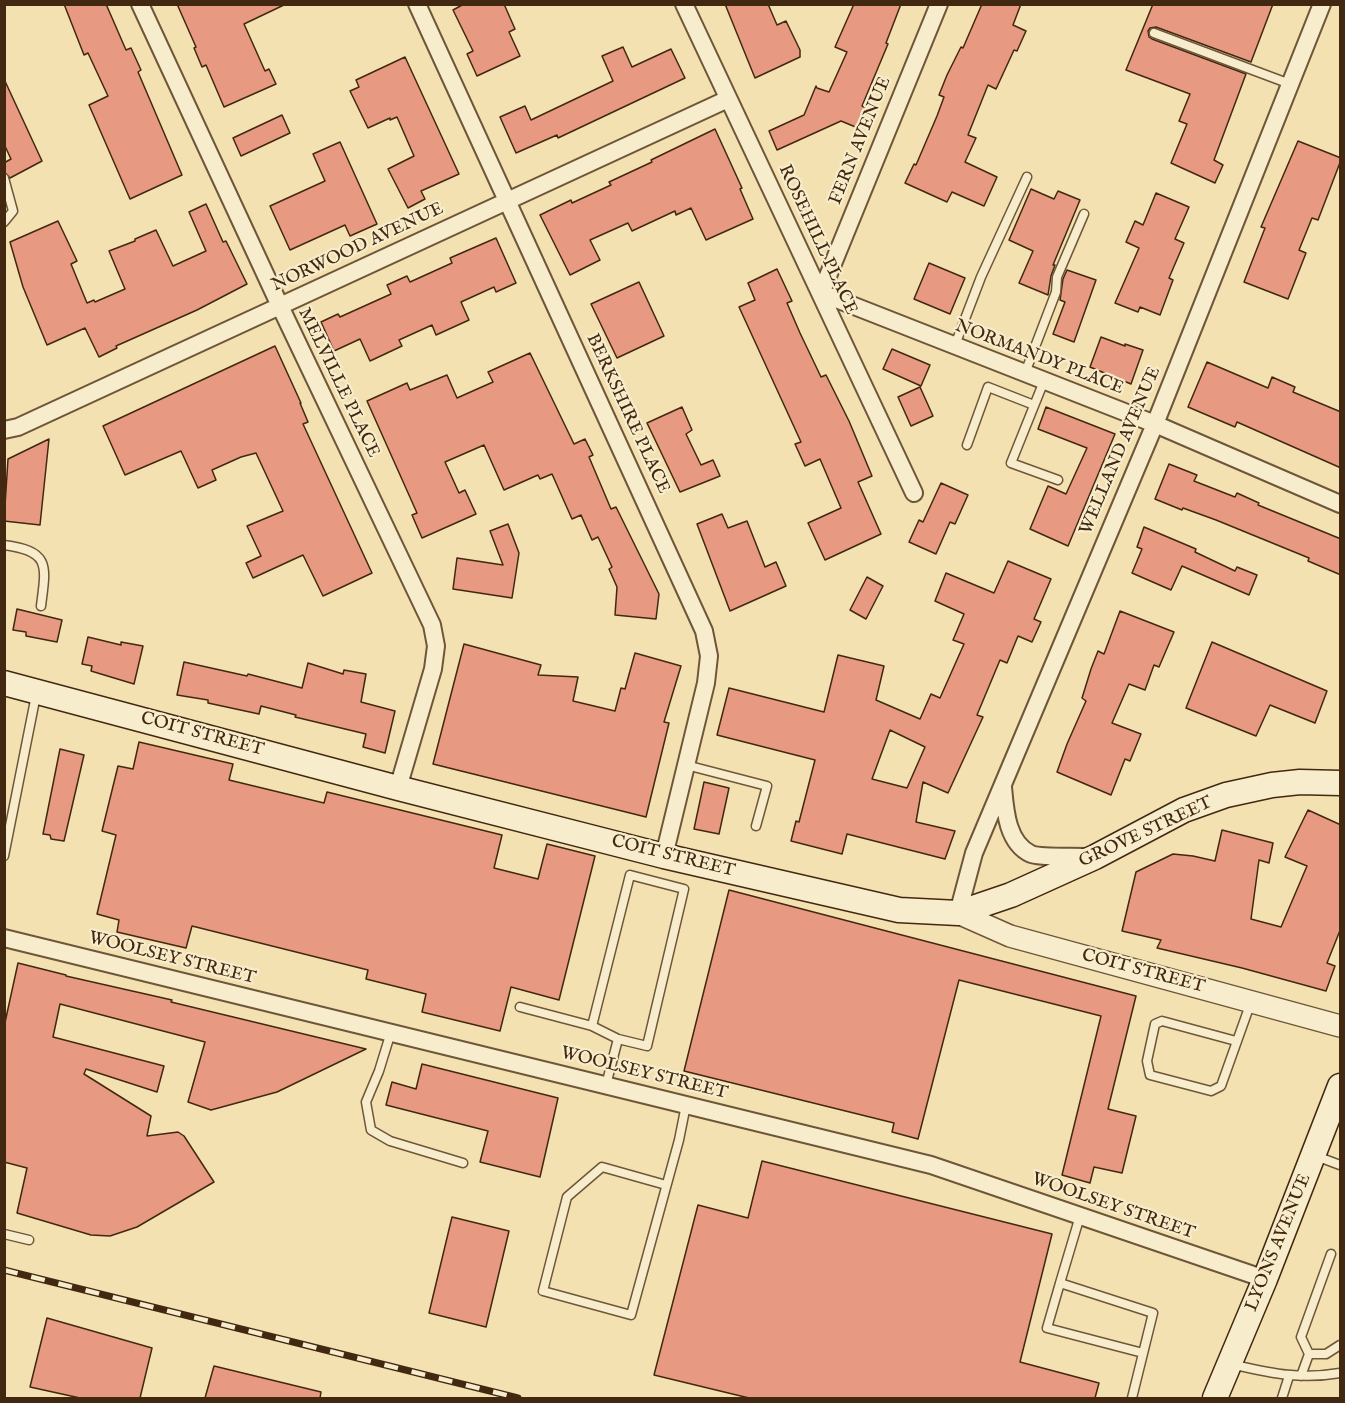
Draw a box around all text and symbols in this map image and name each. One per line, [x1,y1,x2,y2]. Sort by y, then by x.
street label: FERN AVENUE [826,74,896,208]
street label: ROSEHILL PLACE [773,162,861,318]
street label: NORWOOD AVENUE [269,199,447,297]
street label: MELVILLE PLACE [292,305,384,461]
street label: NORMANDY PLACE [952,316,1126,400]
street label: BERKSHIRE PLACE [580,331,674,497]
street label: WELLAND AVENUE [1076,364,1166,538]
street label: COIT STREET [138,708,266,762]
street label: GROVE STREET [1076,793,1216,873]
street label: COIT STREET [609,831,737,883]
street label: WOOLSEY STREET [86,928,258,990]
street label: COIT STREET [1079,945,1207,999]
street label: WOOLSEY STREET [558,1043,730,1105]
street label: WOOLSEY STREET [1029,1169,1197,1245]
street label: LYONS AVENUE [1242,1171,1316,1315]

